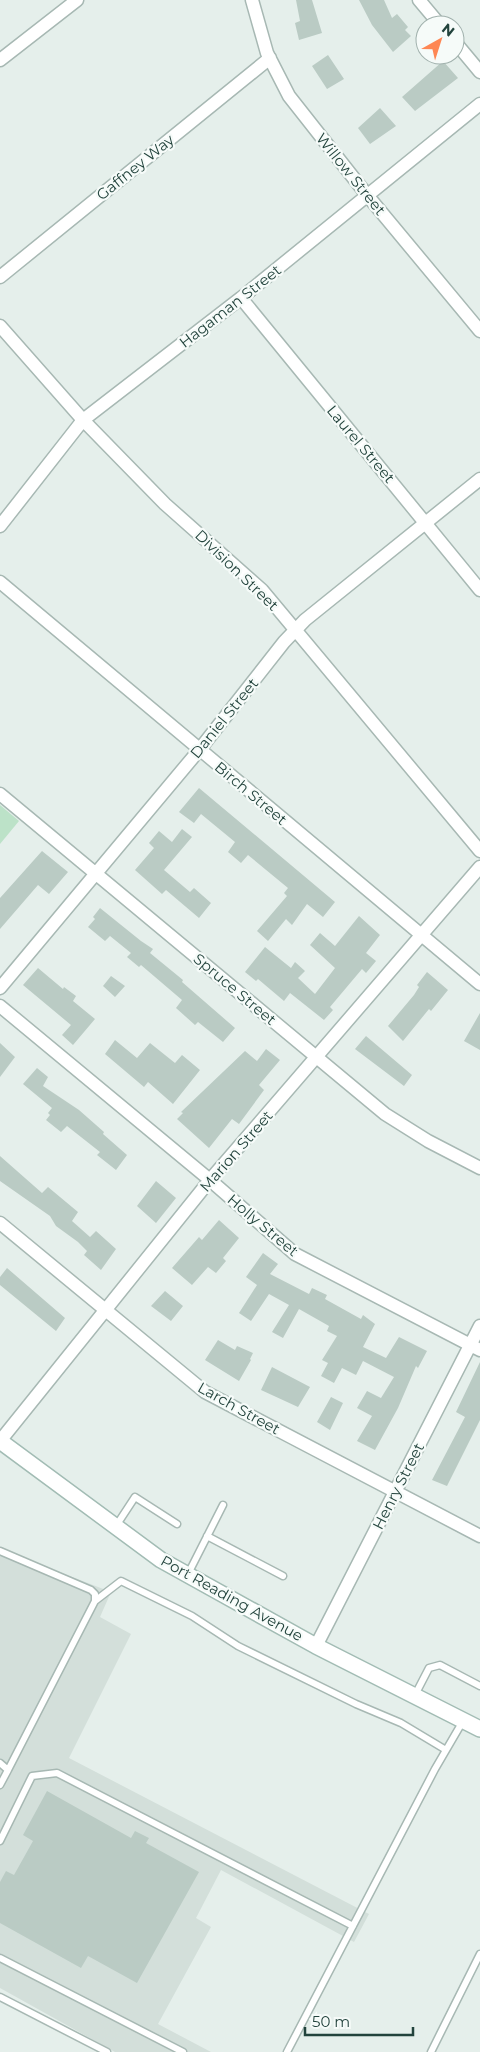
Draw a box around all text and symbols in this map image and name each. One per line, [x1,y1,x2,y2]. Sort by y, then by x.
north arrow [415,15,465,65]
text: N [438,19,458,40]
street label: Gaffney Way [92,129,178,204]
street label: Willow Street [312,129,390,219]
street label: Hagaman Street [175,260,285,352]
street label: Laurel Street [323,401,399,487]
street label: Division Street [191,525,283,615]
street label: Daniel Street [186,674,262,762]
street label: Birch Street [211,757,291,829]
street label: Spruce Street [190,949,280,1029]
street label: Marion Street [195,1106,277,1196]
street label: Holly Street [224,1190,302,1260]
street label: Larch Street [194,1378,284,1438]
street label: Henry Street [368,1439,428,1533]
street label: Port Reading Avenue [157,1551,307,1645]
scale bar [305,2004,412,2036]
text: 50 m [312,2012,350,2031]

